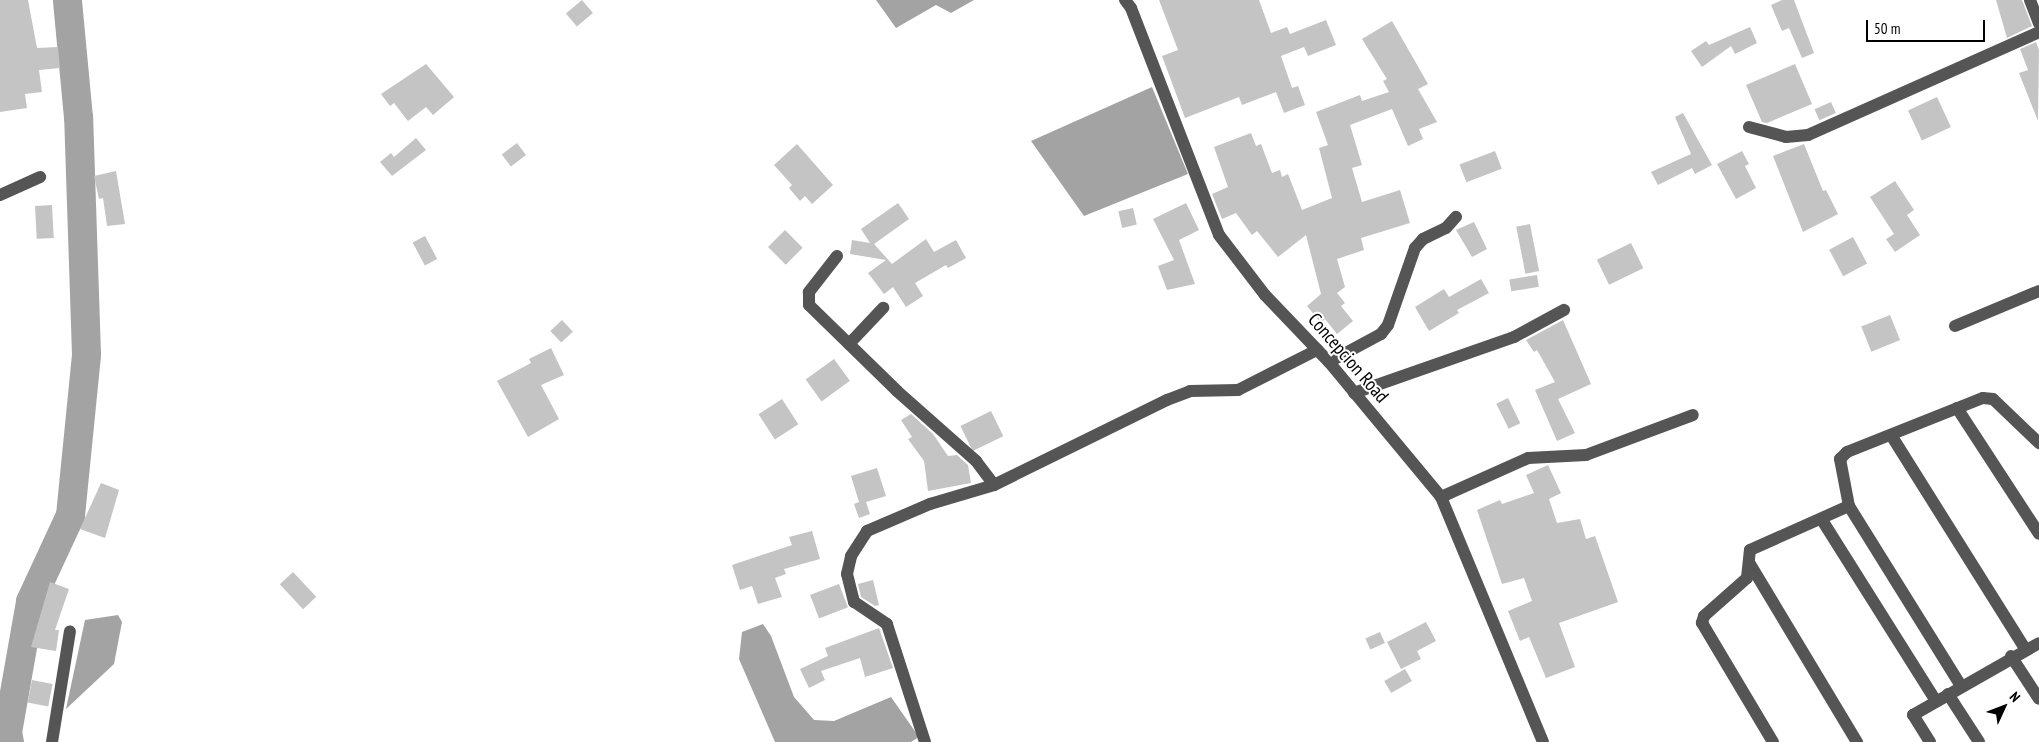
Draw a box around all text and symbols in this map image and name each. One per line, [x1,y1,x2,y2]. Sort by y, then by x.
scale bar [1869,10,1988,42]
text: 50 m [1874,19,1900,38]
street label: Concepcion Road [1303,309,1393,407]
north arrow [1979,682,2029,732]
text: N [2006,688,2024,706]

